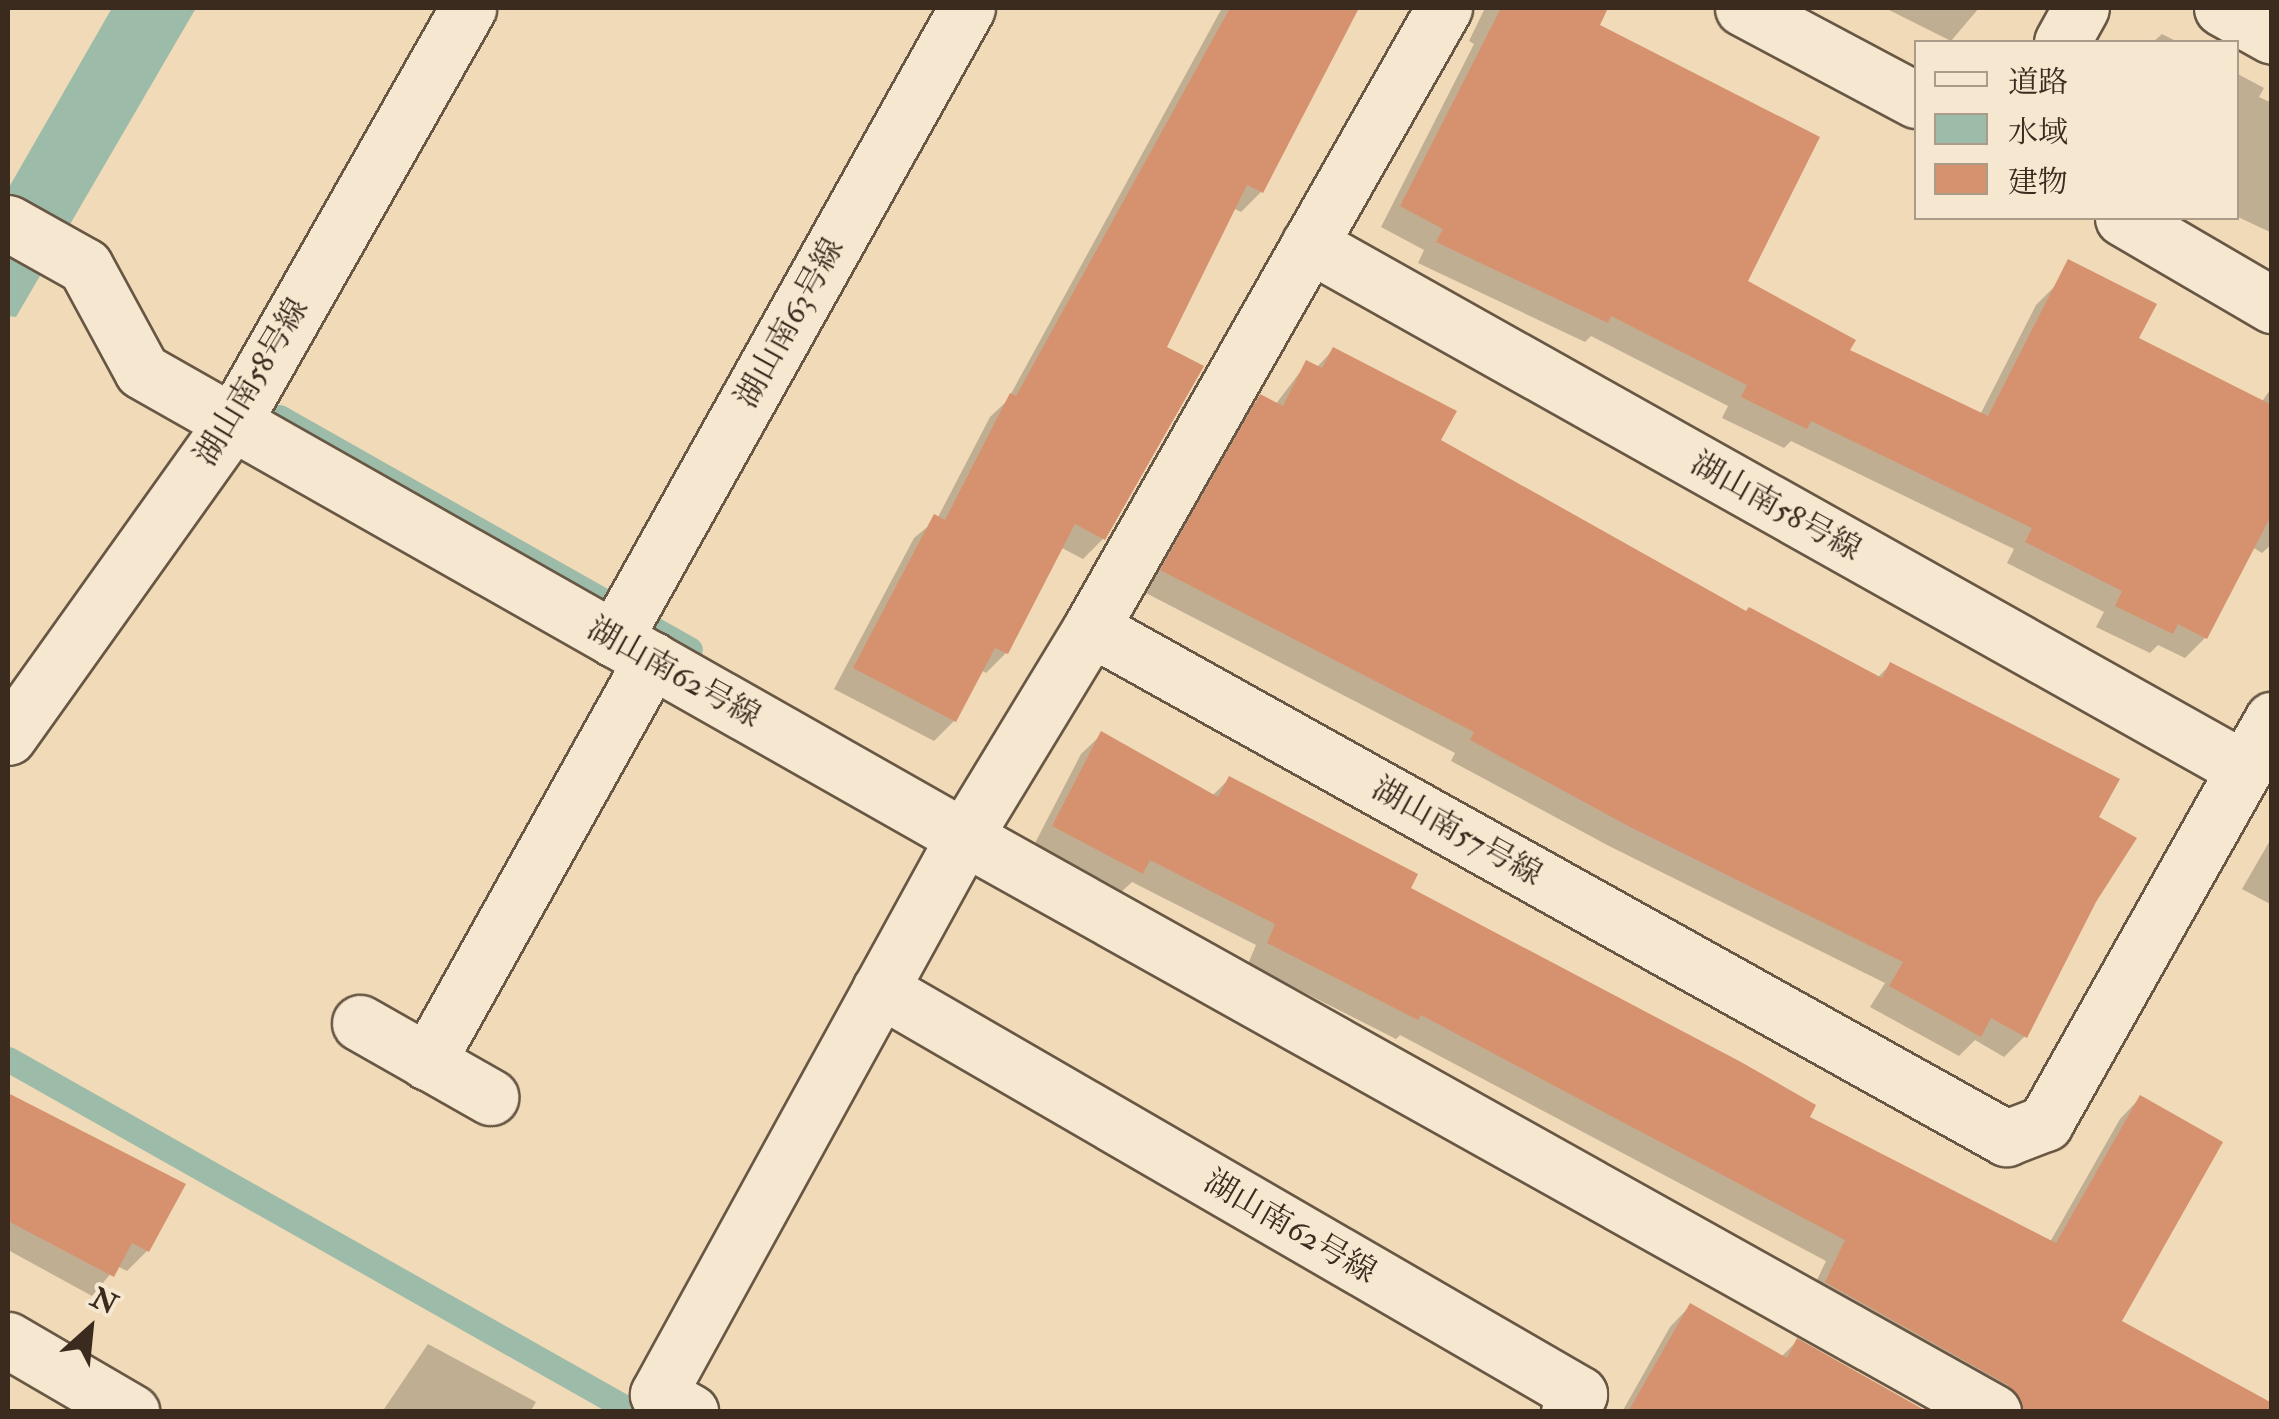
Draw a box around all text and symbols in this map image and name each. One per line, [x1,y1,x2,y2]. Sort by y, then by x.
legend [1914,40,2239,220]
text: 道路 [2008,64,2068,101]
text: 水域 [2008,114,2068,151]
text: 建物 [2008,164,2068,201]
street label: 湖山南63号線 [728,231,852,415]
street label: 湖山南58号線 [187,291,317,473]
street label: 湖山南58号線 [1684,444,1868,570]
street label: 湖山南62号線 [581,610,767,736]
street label: 湖山南57号線 [1365,769,1549,895]
street label: 湖山南62号線 [1197,1162,1383,1292]
north arrow [40,1279,140,1379]
text: N [85,1281,123,1323]

